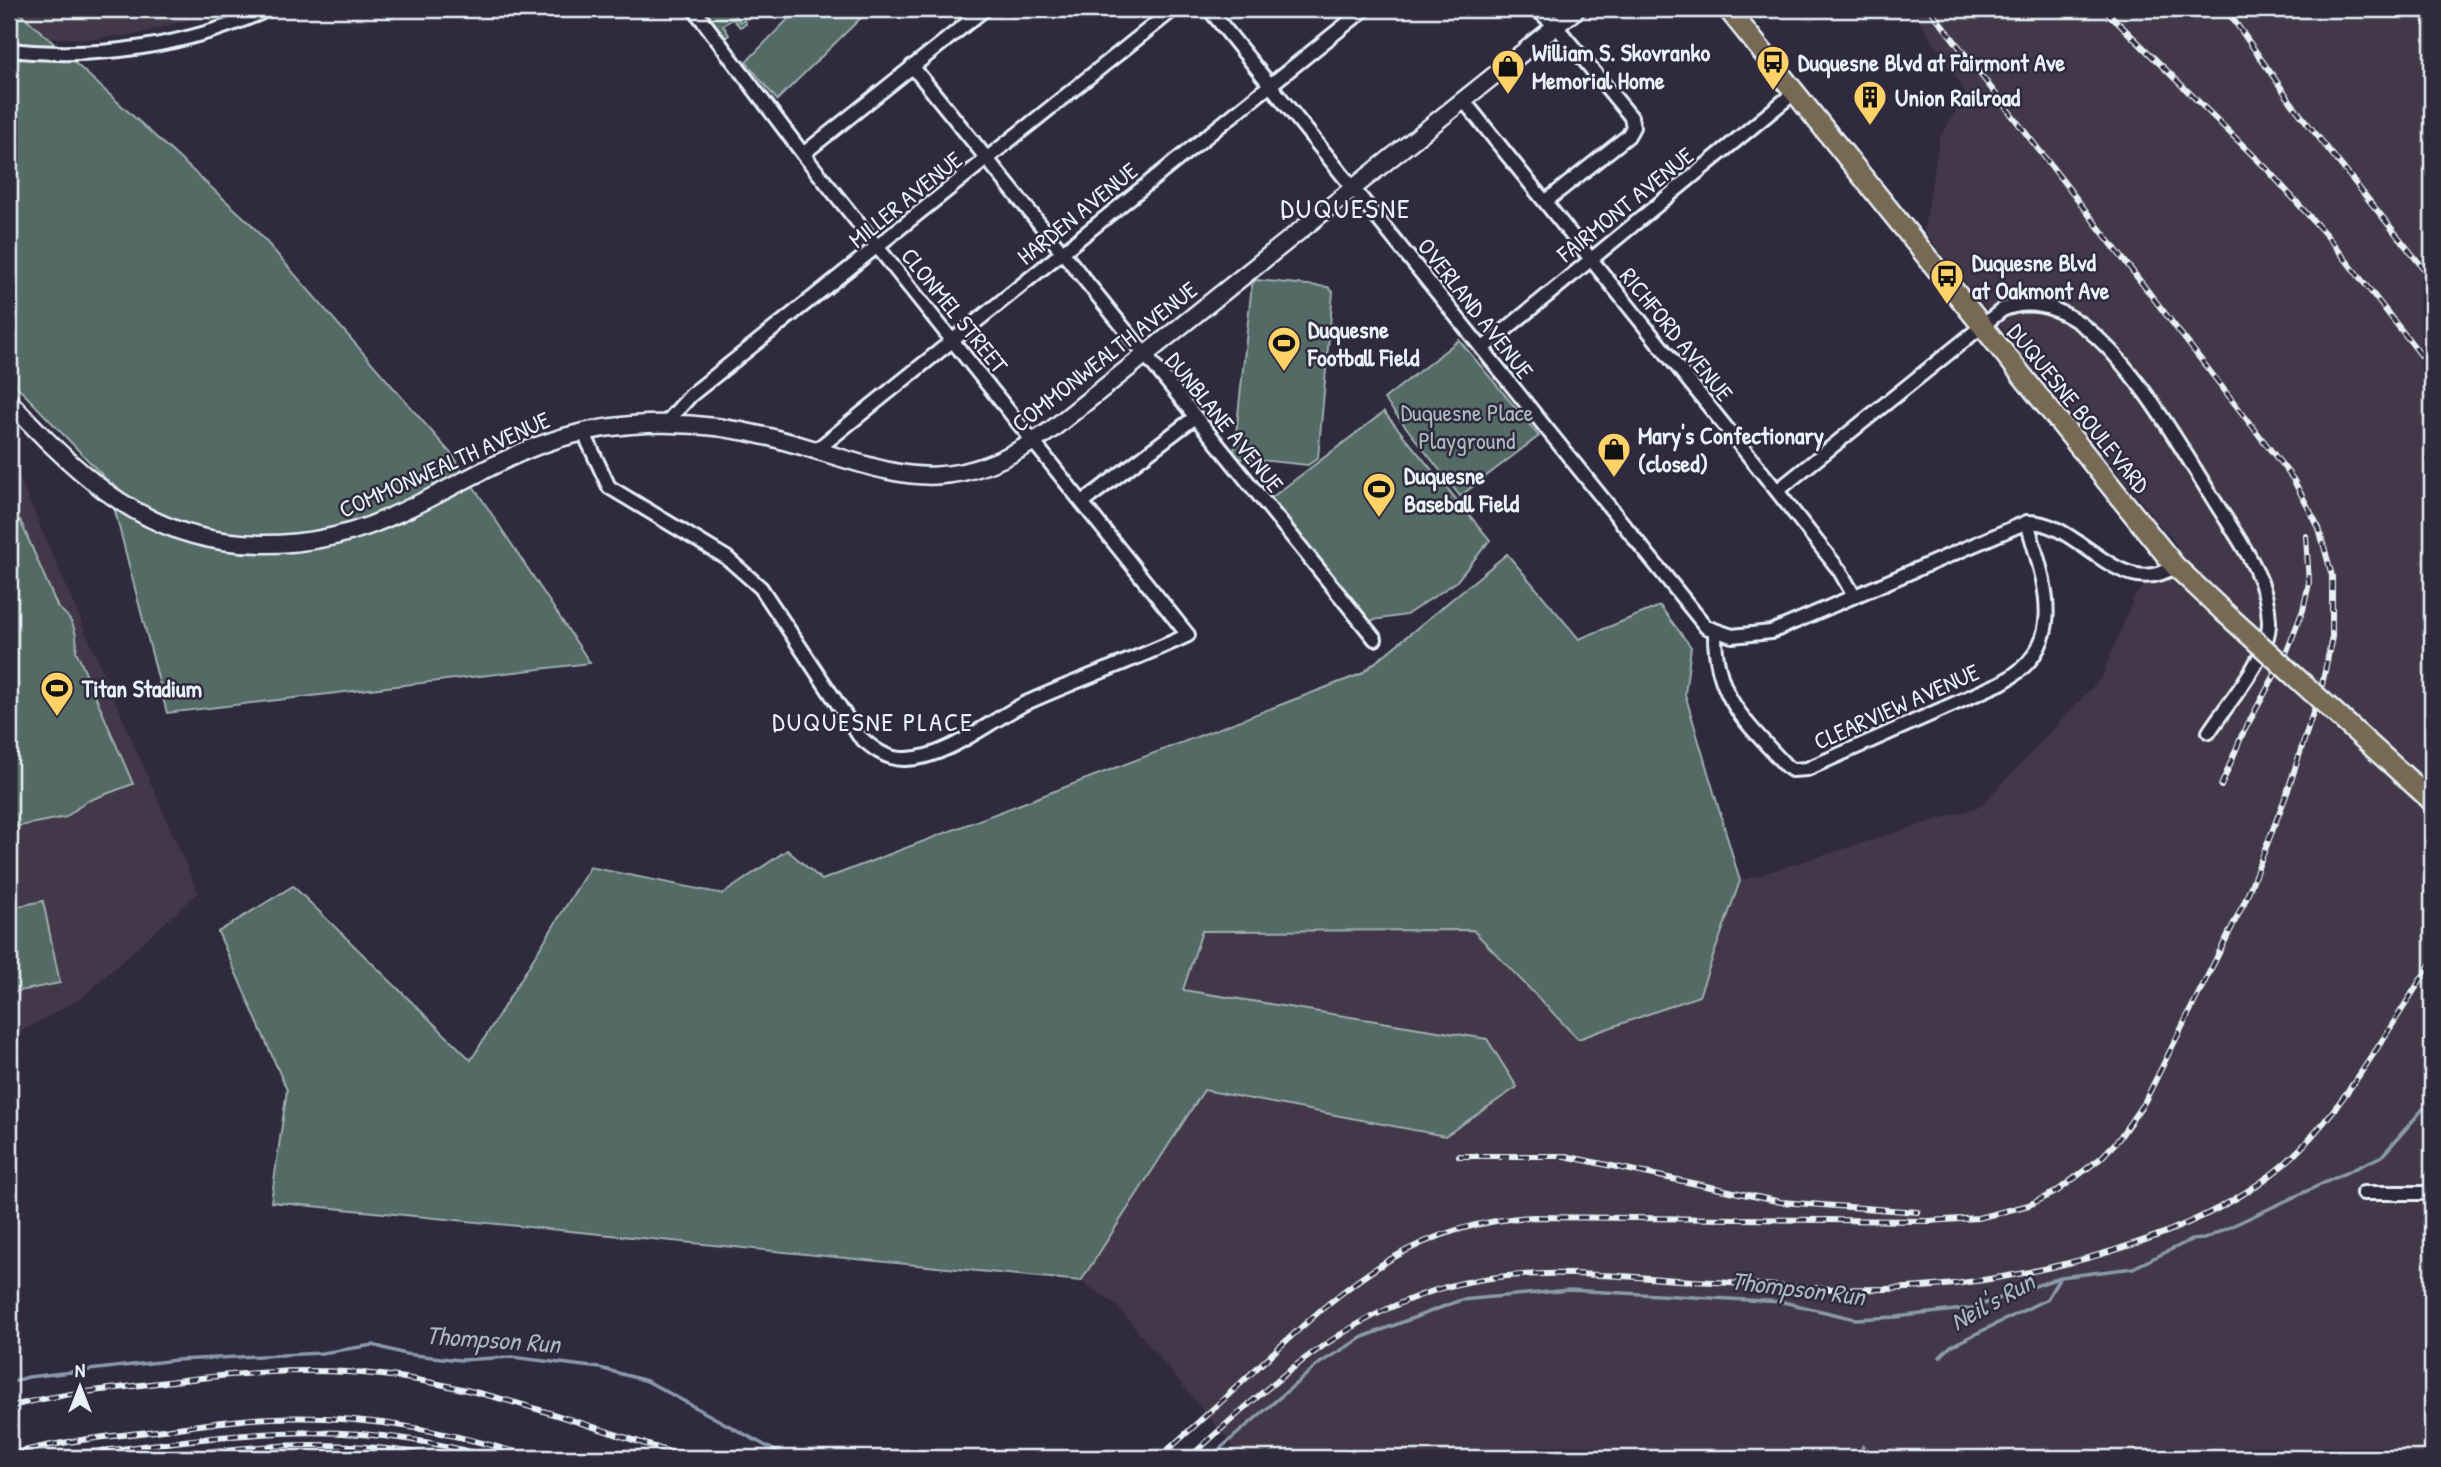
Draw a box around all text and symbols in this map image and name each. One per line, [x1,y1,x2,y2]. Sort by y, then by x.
place label: William S. Skovranko Memorial Home [1532,36,1711,96]
bus stop icon: Duquesne Blvd at Fairmont Ave [1754,43,1792,92]
place label: Duquesne Blvd at Fairmont Ave [1798,46,2066,79]
shop icon: William S. Skovranko Memorial Home [1489,47,1527,96]
building icon: Union Railroad [1851,78,1889,127]
place label: Union Railroad [1895,81,2021,113]
street label: FAIRMONT AVENUE [1549,139,1700,270]
street label: MILLER AVENUE [842,143,969,255]
street label: HARDEN AVENUE [1010,154,1144,272]
district label: DUQUESNE [1281,189,1411,227]
street label: OVERLAND AVENUE [1411,231,1541,386]
street label: CLONMEL STREET [894,240,1016,380]
place label: Duquesne Blvd at Oakmont Ave [1972,246,2110,306]
bus stop icon: Duquesne Blvd at Oakmont Ave [1928,257,1966,306]
street label: RICHFORD AVENUE [1613,260,1741,408]
street label: COMMONWEALTH AVENUE [1004,273,1204,439]
place label: Duquesne Football Field [1307,313,1420,373]
street label: DUQUESNE BOULEVARD [2001,316,2158,500]
sports icon: Duquesne Football Field [1265,324,1303,373]
street label: DUNBLANE AVENUE [1159,345,1292,499]
park label: Duquesne Place Playground [1401,396,1534,456]
street label: COMMONWEALTH AVENUE [334,403,555,525]
place label: Mary's Confectionary (closed) [1638,419,1824,479]
shop icon: Mary's Confectionary (closed) [1595,430,1633,479]
place label: Duquesne Baseball Field [1404,459,1520,519]
sports icon: Duquesne Baseball Field [1360,470,1398,519]
street label: CLEARVIEW AVENUE [1808,655,1984,757]
sports icon: Titan Stadium [38,669,76,718]
place label: Titan Stadium [81,672,202,704]
district label: DUQUESNE PLACE [772,704,974,739]
water label: Thompson Run [1729,1262,1869,1315]
water label: Neil's Run [1944,1263,2042,1338]
water label: Thompson Run [425,1317,564,1362]
north arrow [46,1352,116,1422]
text: N [75,1357,85,1383]

